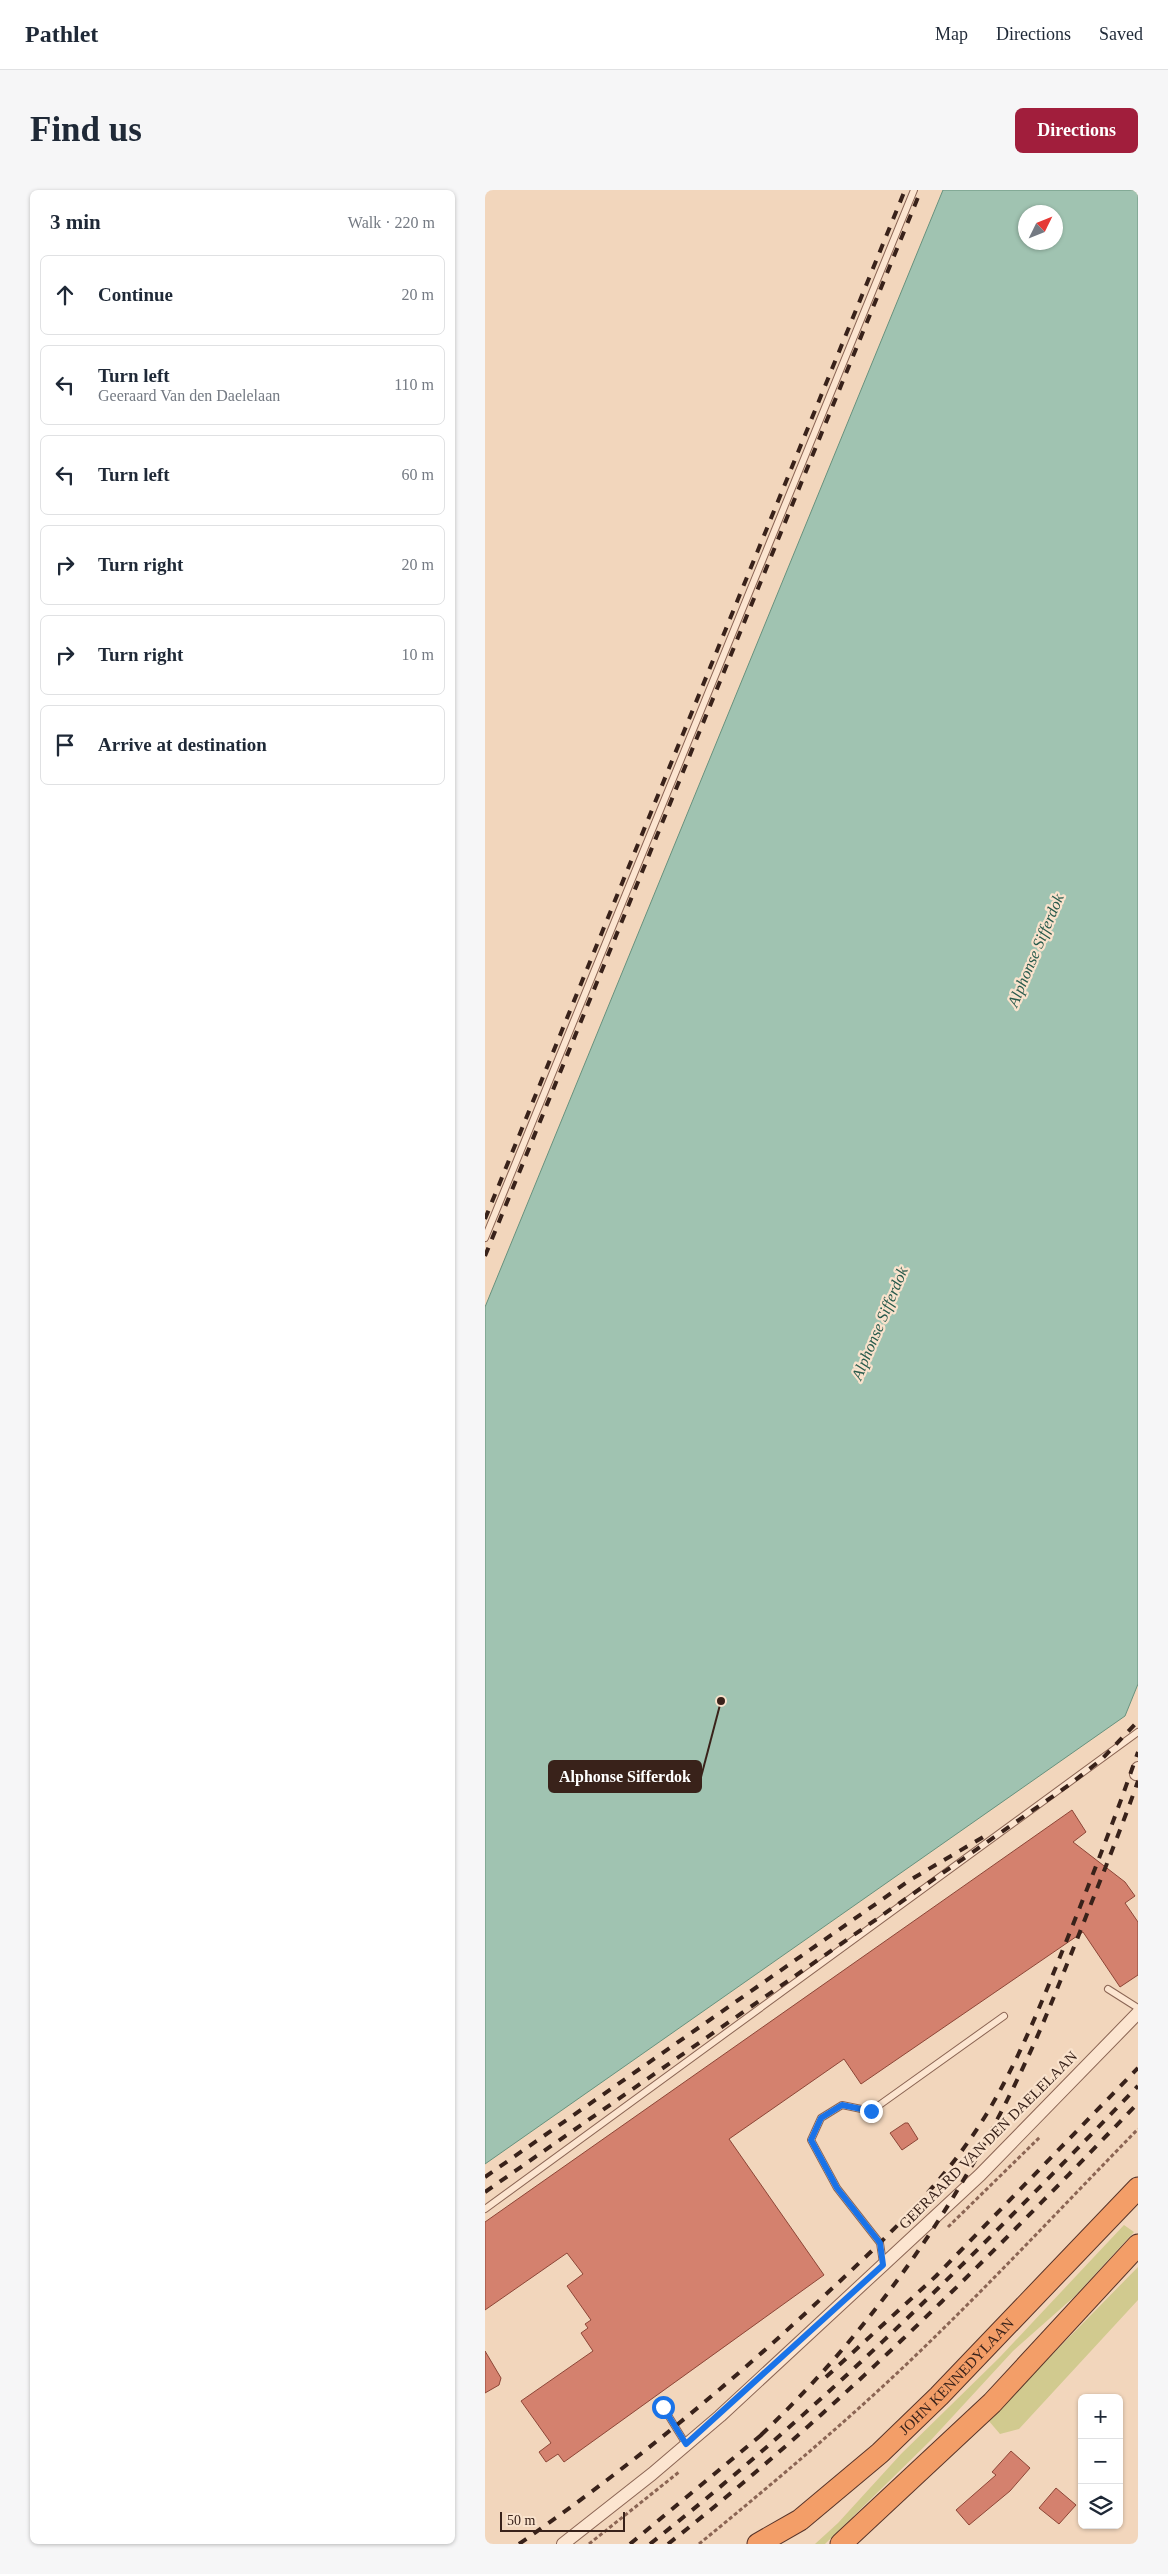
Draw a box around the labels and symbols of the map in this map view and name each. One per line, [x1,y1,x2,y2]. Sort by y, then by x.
north arrow [1018,205,1063,250]
water label: Alphonse Sifferdok [1004,890,1068,1010]
water label: Alphonse Sifferdok [848,1263,912,1383]
callout: Alphonse Sifferdok [549,1761,701,1792]
text: Alphonse Sifferdok [559,1768,691,1786]
street label: GEERAARD VAN DEN DAELELAAN [896,2048,1080,2232]
route end [860,2100,883,2123]
street label: JOHN KENNEDYLAAN [896,2315,1017,2438]
route start [652,2396,675,2419]
scale bar [500,2509,625,2532]

